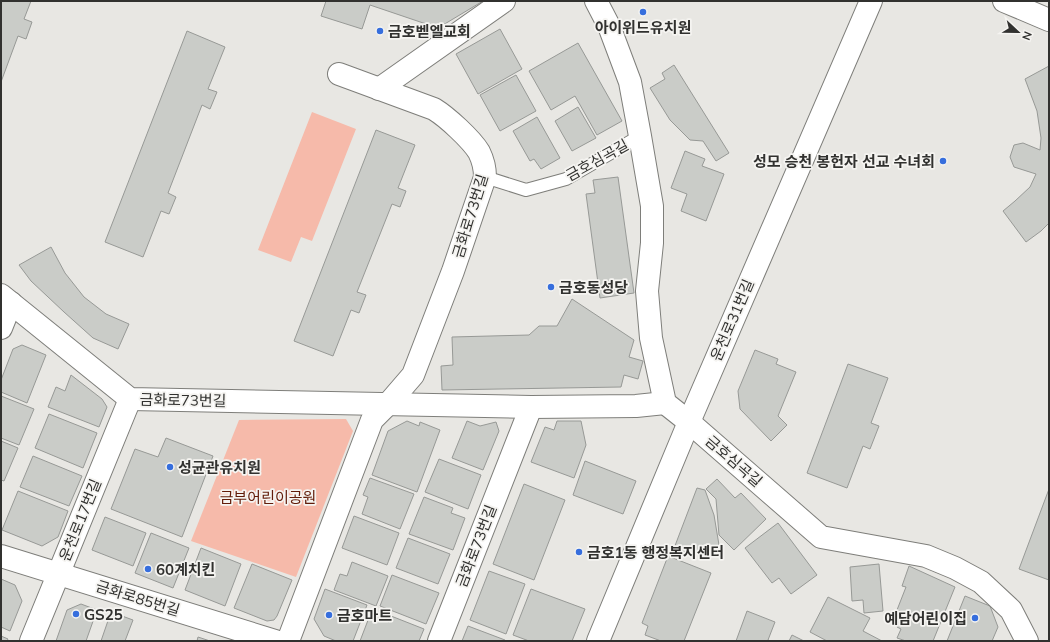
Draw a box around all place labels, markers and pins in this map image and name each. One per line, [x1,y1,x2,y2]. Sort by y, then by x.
marker: 아이위드유치원 [638,7,648,17]
place label: 아이위드유치원 [595,18,691,37]
place label: 금호벧엘교회 [388,22,471,41]
marker: 금호벧엘교회 [375,26,385,36]
place label: 성모 승천 봉헌자 선교 수녀회 [753,152,935,171]
marker: 성모 승천 봉헌자 선교 수녀회 [938,156,948,166]
place label: 금호동성당 [559,278,628,297]
marker: 금호동성당 [546,282,556,292]
place label: 성균관유치원 [178,458,261,477]
marker: 성균관유치원 [165,462,175,472]
place label: 금호1동 행정복지센터 [587,543,724,562]
marker: 금호1동 행정복지센터 [574,547,584,557]
place label: 60계치킨 [156,560,215,579]
marker: 60계치킨 [143,564,153,574]
place label: GS25 [84,605,123,624]
place label: 금호마트 [337,606,392,625]
marker: GS25 [71,609,81,619]
place label: 예담어린이집 [884,609,967,628]
marker: 금호마트 [324,610,334,620]
marker: 예담어린이집 [970,613,980,623]

